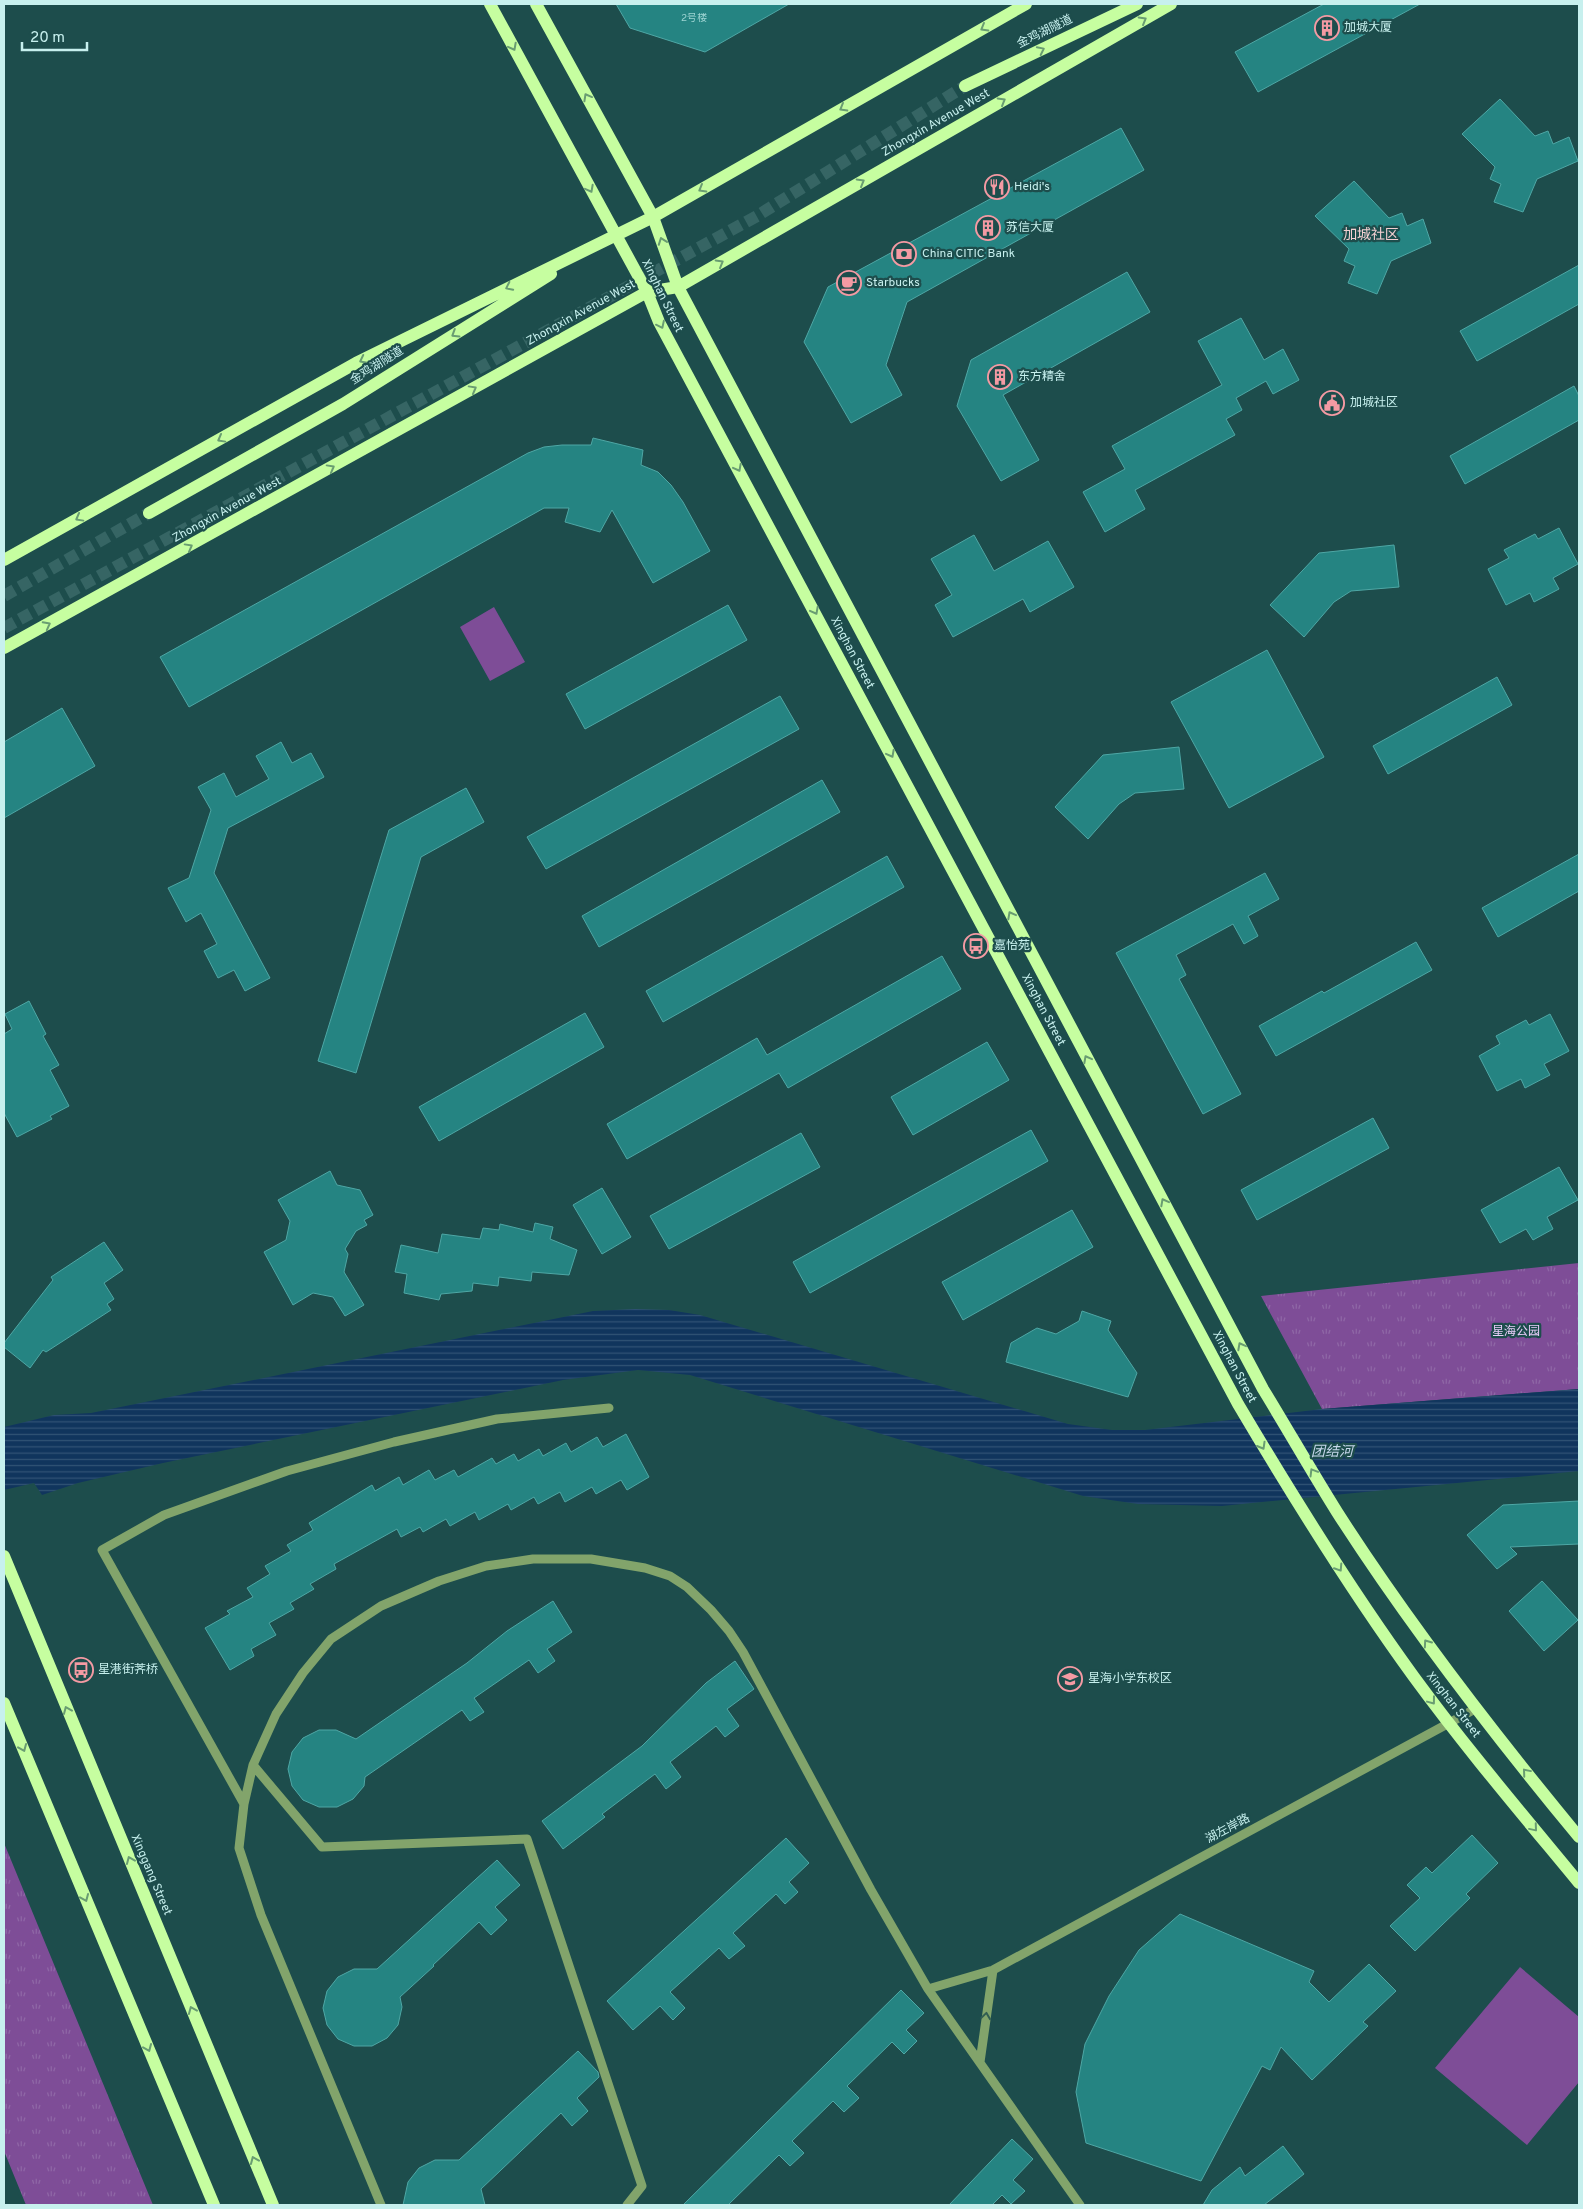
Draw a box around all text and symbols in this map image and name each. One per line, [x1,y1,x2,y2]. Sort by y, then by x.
house number: 2号楼 [681,12,707,25]
street label: 金鸡湖隧道 [1015,12,1075,52]
building icon: 加城大厦 [1314,15,1340,41]
one-way arrow [1138,16,1147,26]
scale bar [22,20,88,52]
place label: 加城大厦 [1344,20,1392,36]
one-way arrow [980,22,989,32]
text: 20 m [30,29,65,48]
one-way arrow [507,41,517,50]
one-way arrow [1036,45,1045,56]
street label: Zhongxin Avenue West [879,85,993,161]
one-way arrow [583,94,593,103]
one-way arrow [997,97,1006,107]
one-way arrow [839,102,848,112]
restaurant icon: Heidi's [984,174,1010,200]
one-way arrow [856,178,865,188]
place label: Heidi's [1014,179,1050,195]
one-way arrow [698,182,707,192]
one-way arrow [584,184,594,193]
building icon: 苏信大厦 [975,215,1001,241]
place label: 苏信大厦 [1006,220,1054,236]
district label: 加城社区 [1343,227,1399,244]
one-way arrow [658,238,668,246]
bank icon: China CITIC Bank [891,241,917,267]
place label: China CITIC Bank [922,246,1015,262]
street label: Xinghan Street [637,257,687,335]
one-way arrow [715,259,724,269]
cafe icon: Starbucks [836,270,862,296]
place label: Starbucks [866,275,920,291]
street label: Zhongxin Avenue West [524,276,638,350]
one-way arrow [505,281,514,291]
one-way arrow [655,320,665,329]
one-way arrow [451,328,460,338]
street label: 金鸡湖隧道 [347,343,407,389]
one-way arrow [359,353,368,364]
building icon: 东方精舍 [987,364,1013,390]
place label: 东方精舍 [1018,369,1066,385]
one-way arrow [467,385,476,395]
public building icon: 加城社区 [1319,390,1345,416]
place label: 加城社区 [1350,395,1398,411]
one-way arrow [217,432,226,442]
one-way arrow [732,463,742,472]
one-way arrow [326,464,335,474]
street label: Zhongxin Avenue West [170,473,284,547]
one-way arrow [76,512,85,522]
one-way arrow [183,543,192,553]
one-way arrow [808,606,818,615]
street label: Xinghan Street [826,614,878,692]
one-way arrow [41,622,50,632]
one-way arrow [885,749,895,758]
one-way arrow [1007,912,1017,921]
bus stop icon: 嘉怡苑 [963,933,989,959]
place label: 嘉怡苑 [994,938,1030,954]
street label: Xinghan Street [1017,971,1069,1049]
one-way arrow [1084,1055,1094,1064]
one-way arrow [1160,1199,1170,1208]
park label: 星海公园 [1492,1324,1540,1340]
street label: Xinghan Street [1208,1328,1260,1406]
one-way arrow [1237,1342,1247,1351]
one-way arrow [1256,1440,1266,1449]
water label: 团结河 [1311,1444,1356,1461]
one-way arrow [1309,1468,1319,1477]
one-way arrow [1333,1562,1342,1572]
one-way arrow [1424,1639,1433,1649]
bus stop icon: 星港街荠桥 [68,1657,94,1683]
place label: 星港街荠桥 [98,1662,158,1678]
school or university icon: 星海小学东校区 [1057,1666,1083,1692]
street label: Xinghan Street [1422,1669,1484,1741]
place label: 星海小学东校区 [1088,1671,1172,1687]
one-way arrow [1426,1695,1435,1705]
one-way arrow [63,1706,74,1715]
one-way arrow [16,1743,27,1752]
one-way arrow [1522,1769,1531,1778]
street label: 湖左岸路 [1203,1811,1253,1847]
one-way arrow [1528,1822,1537,1831]
street label: Xinggang Street [127,1832,175,1918]
one-way arrow [125,1856,136,1865]
one-way arrow [79,1893,90,1902]
one-way arrow [188,2006,198,2015]
one-way arrow [980,2012,991,2020]
one-way arrow [142,2043,152,2052]
one-way arrow [250,2156,260,2165]

